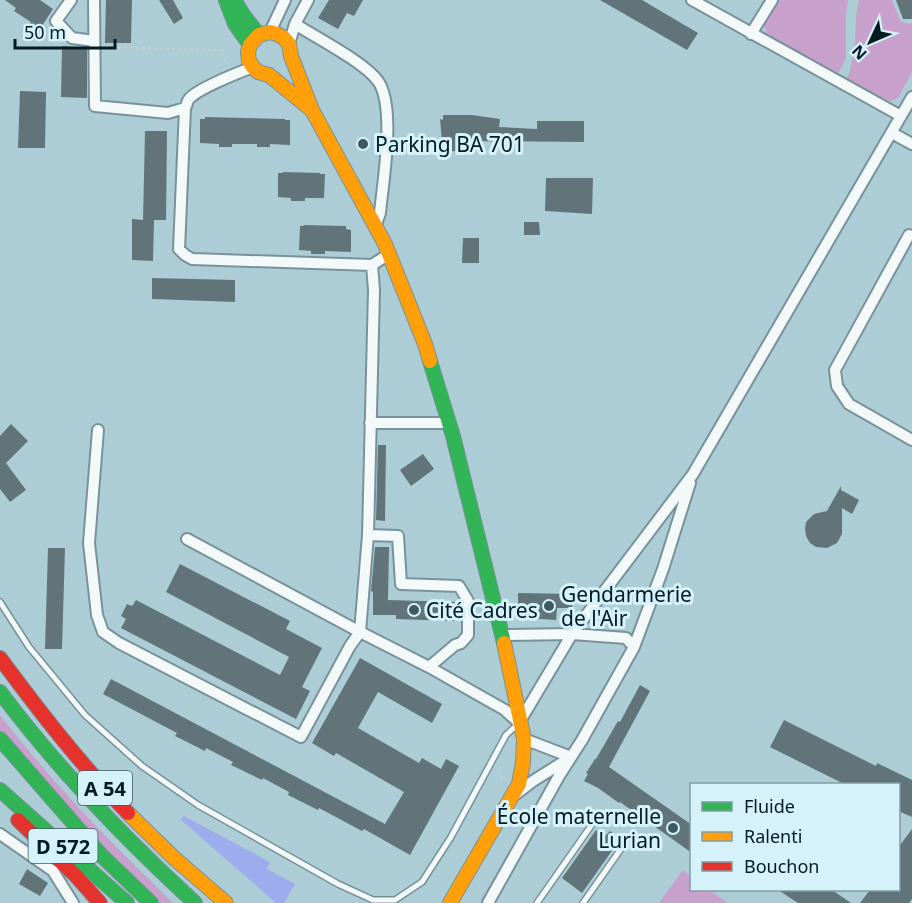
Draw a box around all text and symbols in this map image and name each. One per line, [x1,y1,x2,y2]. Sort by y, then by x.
scale bar [15,12,116,50]
north arrow [840,12,900,72]
text: 50 m [24,20,66,44]
text: N [847,40,872,65]
place label: Parking BA 701 [375,130,525,158]
marker: Parking BA 701 [356,137,370,151]
place label: Gendarmerie de l'Air [561,580,692,632]
place label: Cité Cadres [426,596,538,624]
marker: Gendarmerie de l'Air [542,599,556,613]
marker: Cité Cadres [407,603,421,617]
road number: A 54 [78,771,132,805]
legend [690,783,900,891]
text: Fluide [744,794,795,818]
place label: École maternelle Lurian [497,802,661,854]
marker: École maternelle Lurian [666,821,680,835]
text: Ralenti [744,824,802,848]
road number: D 572 [28,829,98,863]
text: Bouchon [744,854,820,878]

